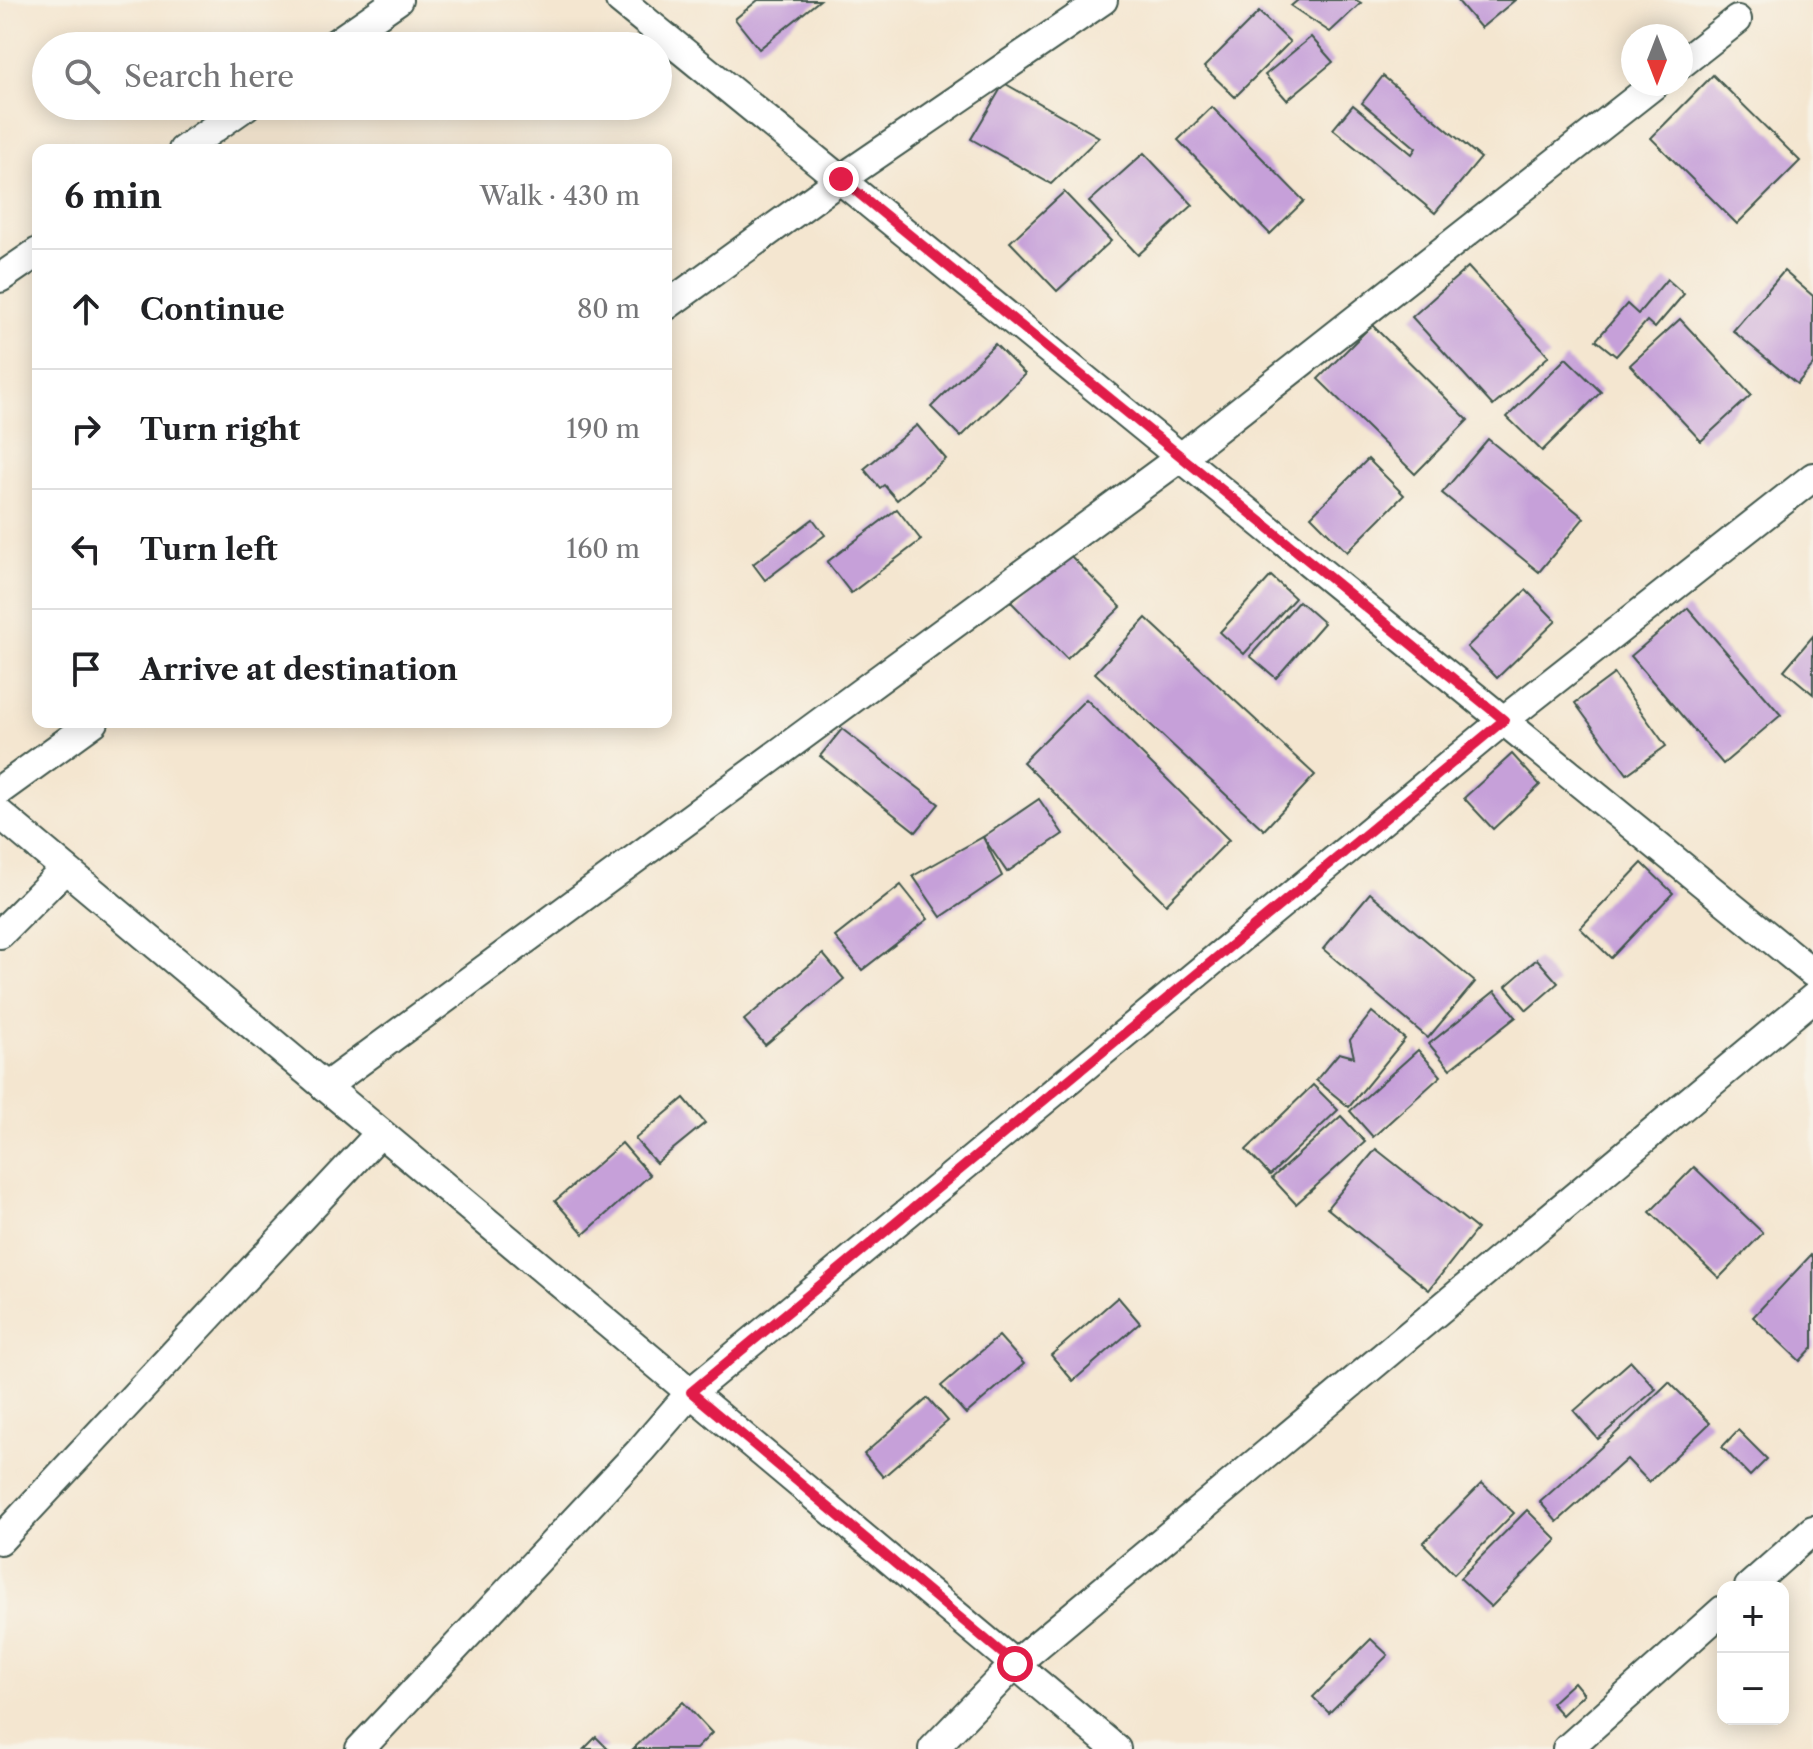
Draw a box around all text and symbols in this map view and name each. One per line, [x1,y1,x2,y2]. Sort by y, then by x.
north arrow [1621,24,1693,96]
search box [32,32,672,120]
icon: search [60,54,104,98]
text: Search here [124,58,294,95]
route end [823,161,859,197]
text: 6 min [64,175,162,217]
text: Walk · 430 m [480,180,640,212]
icon: ahead [64,287,108,331]
text: Continue [140,291,285,328]
text: 80 m [577,293,640,325]
icon: right [64,407,108,451]
text: Turn right [140,411,300,448]
text: 190 m [566,413,640,445]
icon: left [64,527,108,571]
text: Turn left [140,531,277,568]
text: 160 m [566,533,640,565]
icon: arrive [64,647,108,691]
text: Arrive at destination [140,651,458,688]
map controls [1717,1581,1789,1725]
button: + [1717,1581,1789,1653]
route start [997,1646,1033,1682]
button: − [1717,1653,1789,1725]

